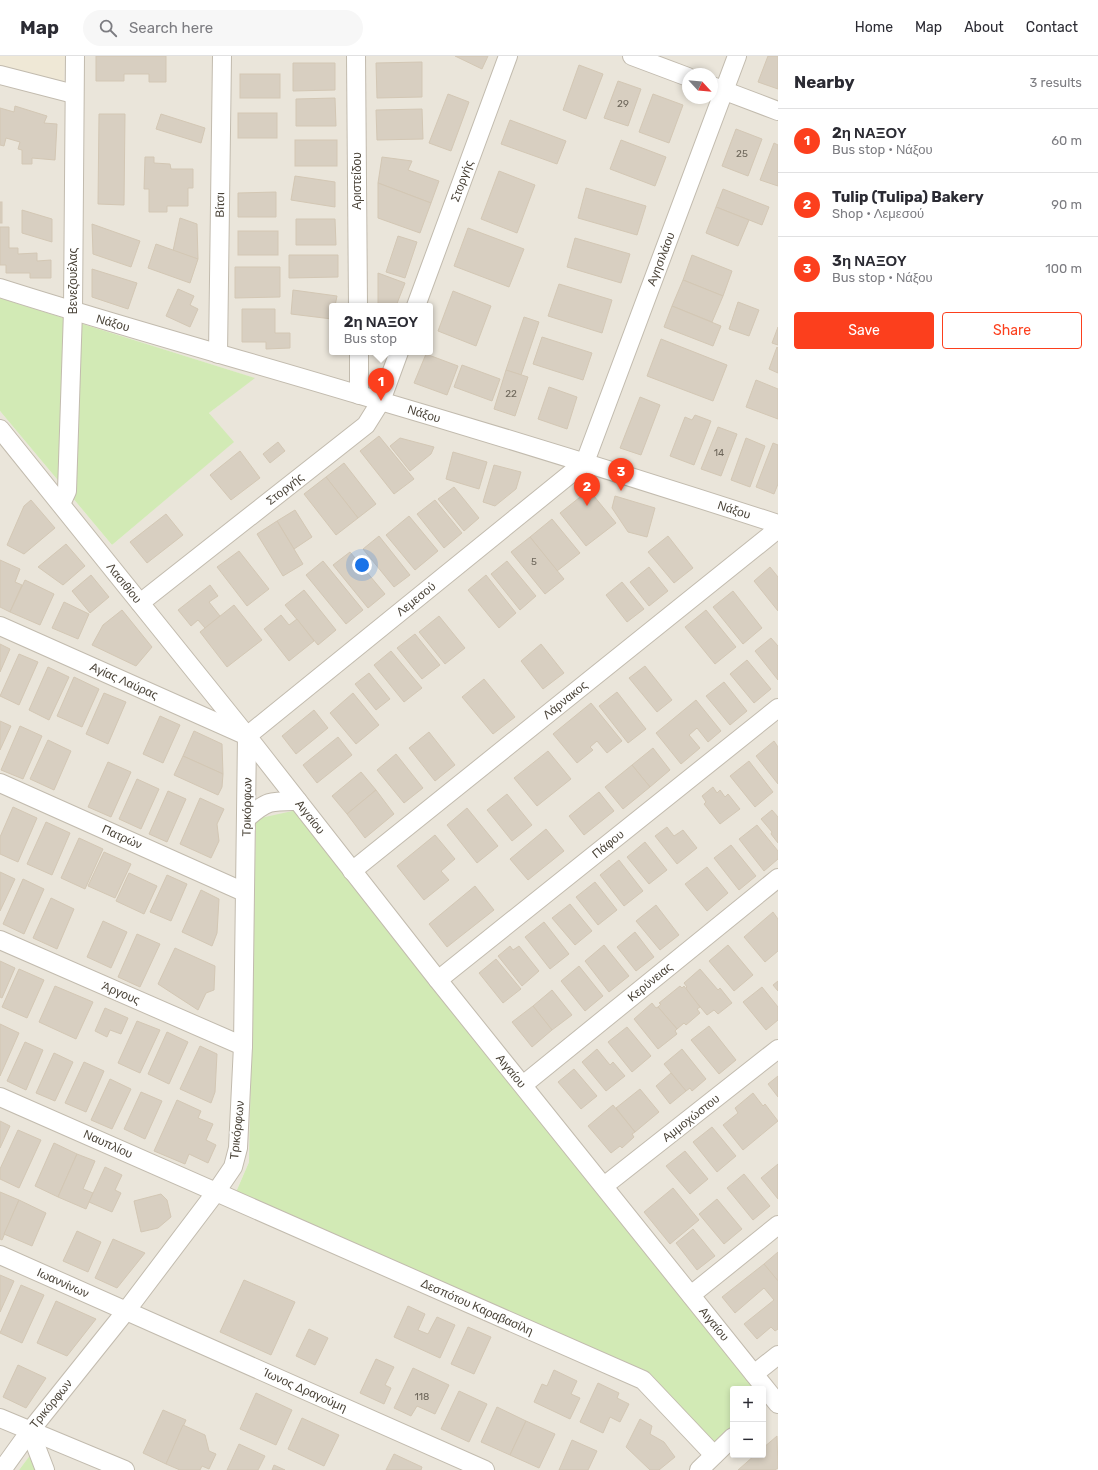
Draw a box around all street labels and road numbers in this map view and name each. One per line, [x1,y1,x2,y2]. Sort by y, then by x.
street label: Αριστείδου [350,152,364,210]
street label: Στοργής [448,158,476,204]
street label: Βίτσι [213,192,227,218]
street label: Αγησιλάου [644,230,678,288]
street label: Βενεζουέλας [66,248,80,314]
street label: Νάξου [95,312,131,334]
street label: Νάξου [406,402,442,426]
street label: Στοργής [264,470,307,508]
street label: Νάξου [716,498,752,522]
street label: Λασιθίου [104,560,144,606]
street label: Λεμεσού [394,579,438,619]
street label: Αγίας Λαύρας [88,660,160,702]
street label: Λάρνακος [540,678,590,722]
street label: Τρικόρφων [239,777,255,837]
street label: Αιγαίου [292,797,328,837]
street label: Πατρών [100,822,144,852]
street label: Πάφου [589,827,627,861]
street label: Κερύνειας [625,960,675,1004]
street label: Άργους [100,979,142,1007]
street label: Αιγαίου [493,1051,529,1091]
street label: Αμμοχώστου [660,1091,722,1145]
street label: Τρικόρφων [227,1100,247,1160]
street label: Ναυπλίου [81,1127,135,1161]
street label: Ιωαννίνων [35,1265,91,1301]
street label: Δεσπότου Καραβασίλη [419,1276,535,1338]
street label: Αιγαίου [696,1304,732,1344]
street label: Ίωνος Δραγούμη [260,1365,349,1415]
street label: Τρικόρφων [27,1377,75,1431]

